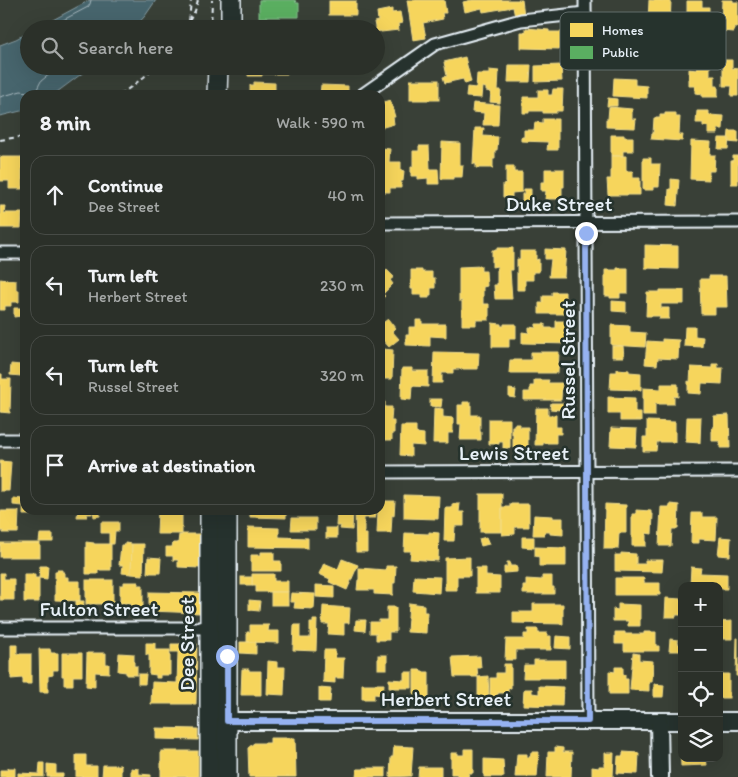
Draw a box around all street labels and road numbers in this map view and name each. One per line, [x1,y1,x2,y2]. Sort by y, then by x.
street label: Duke Street [505,191,613,216]
street label: Russel Street [555,300,580,420]
street label: Lewis Street [459,440,569,465]
street label: Fulton Street [40,596,159,621]
street label: Dee Street [174,597,199,691]
street label: Herbert Street [381,686,511,711]

